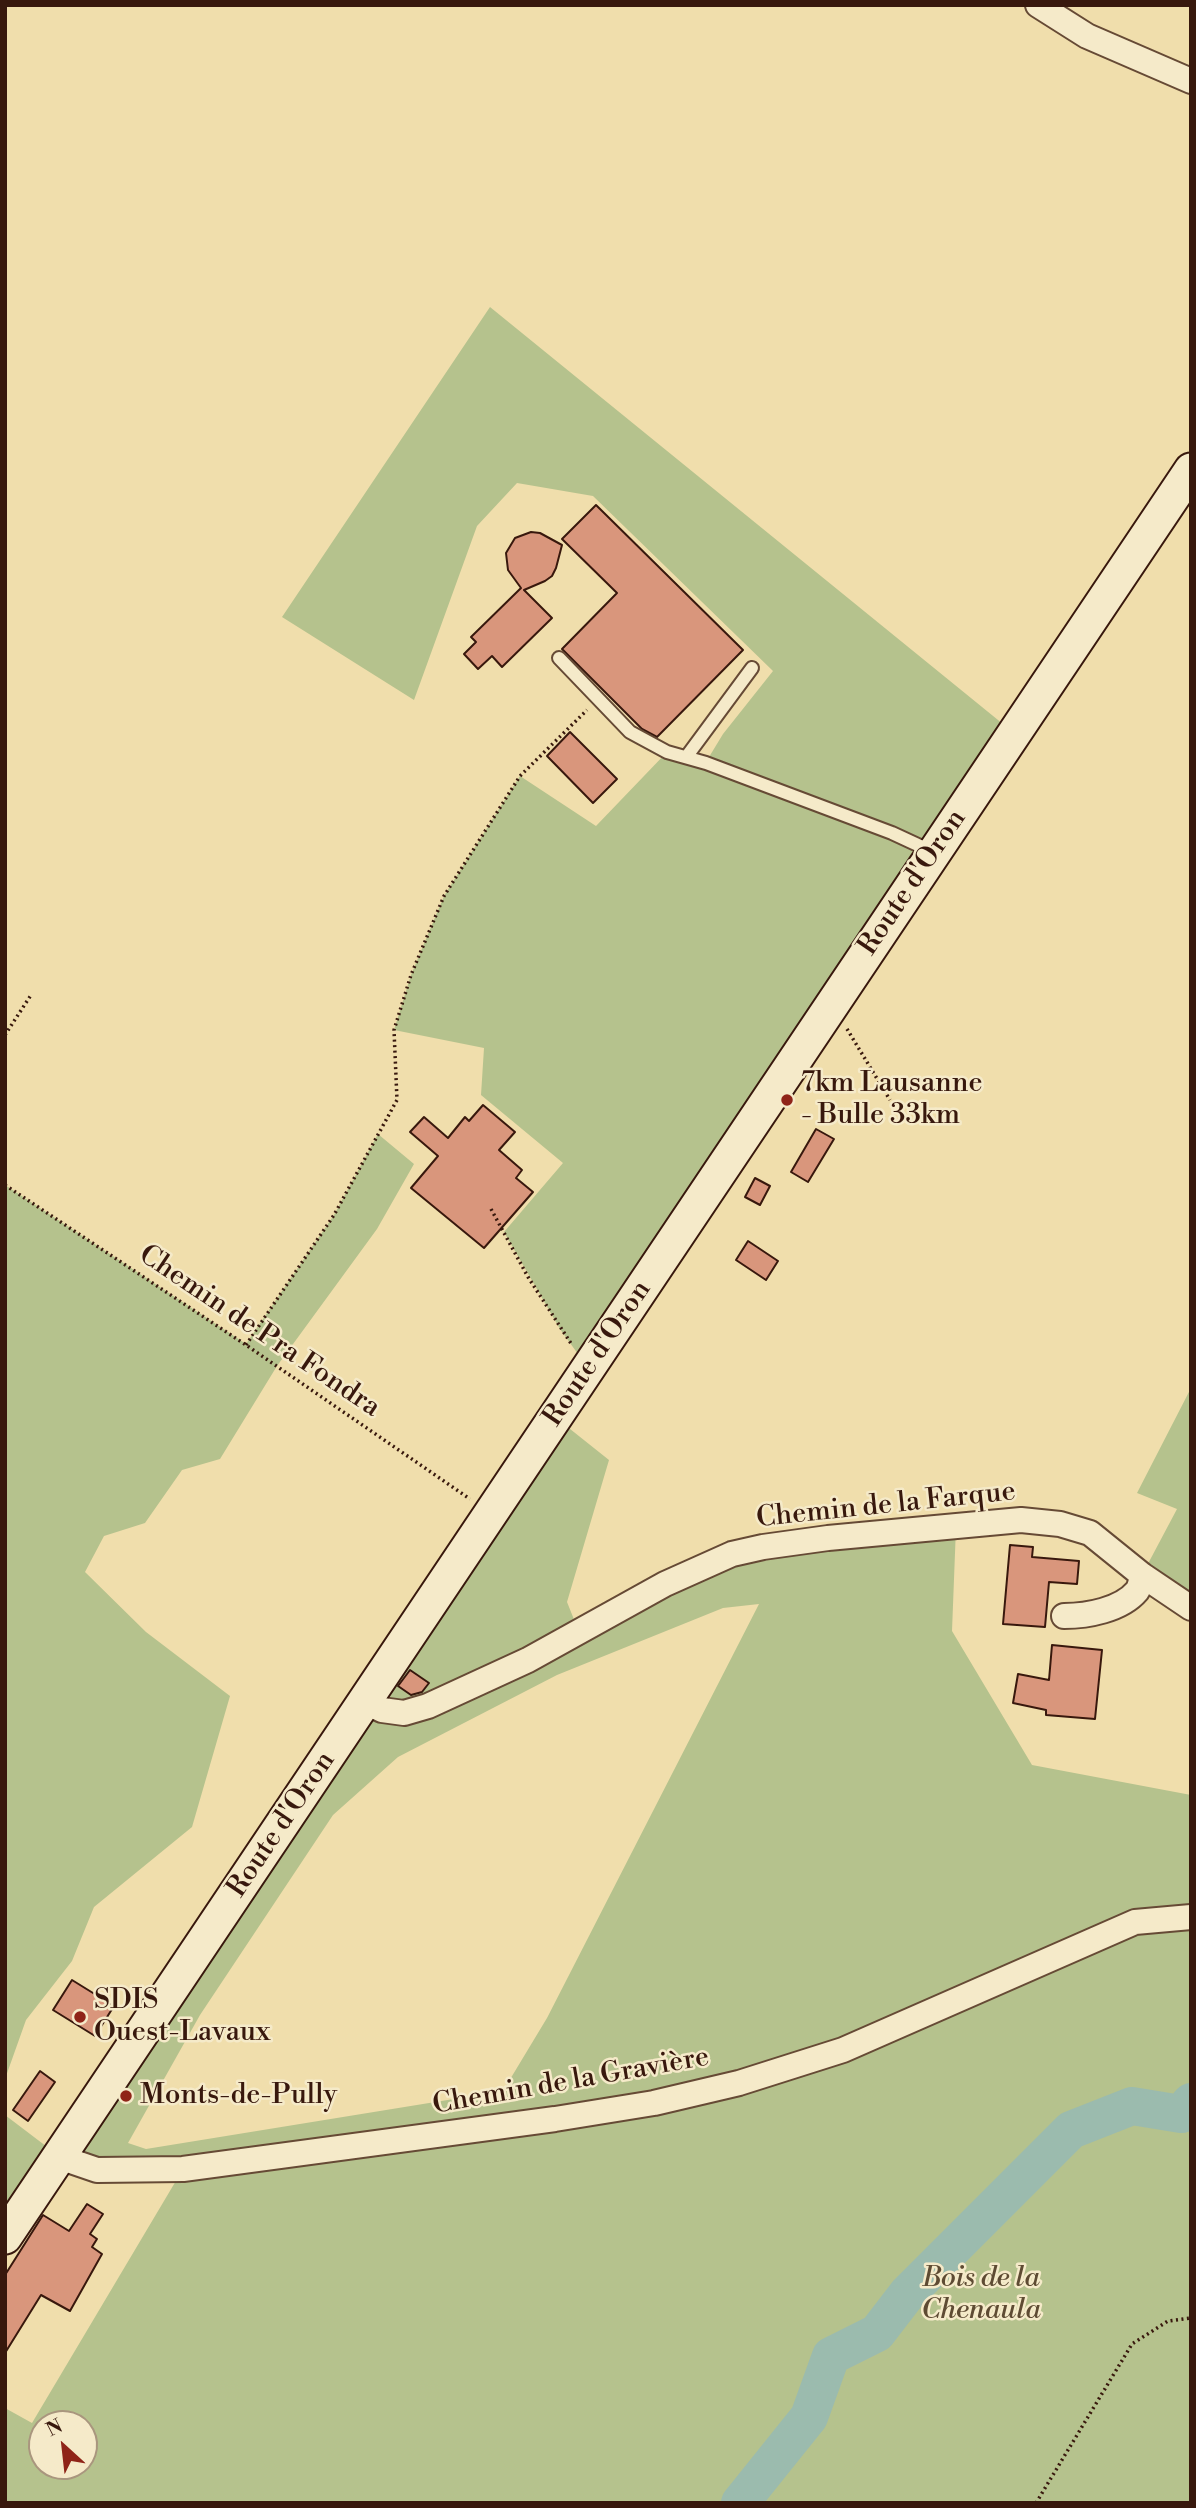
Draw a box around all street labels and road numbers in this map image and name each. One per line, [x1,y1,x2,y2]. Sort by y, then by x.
street label: Route d'Oron [852,804,974,962]
street label: Chemin de Pra Fondra [132,1239,386,1425]
street label: Route d'Oron [537,1275,659,1433]
street label: Chemin de la Farque [755,1476,1017,1536]
street label: Route d'Oron [221,1746,343,1904]
street label: Chemin de la Gravière [430,2041,712,2123]

